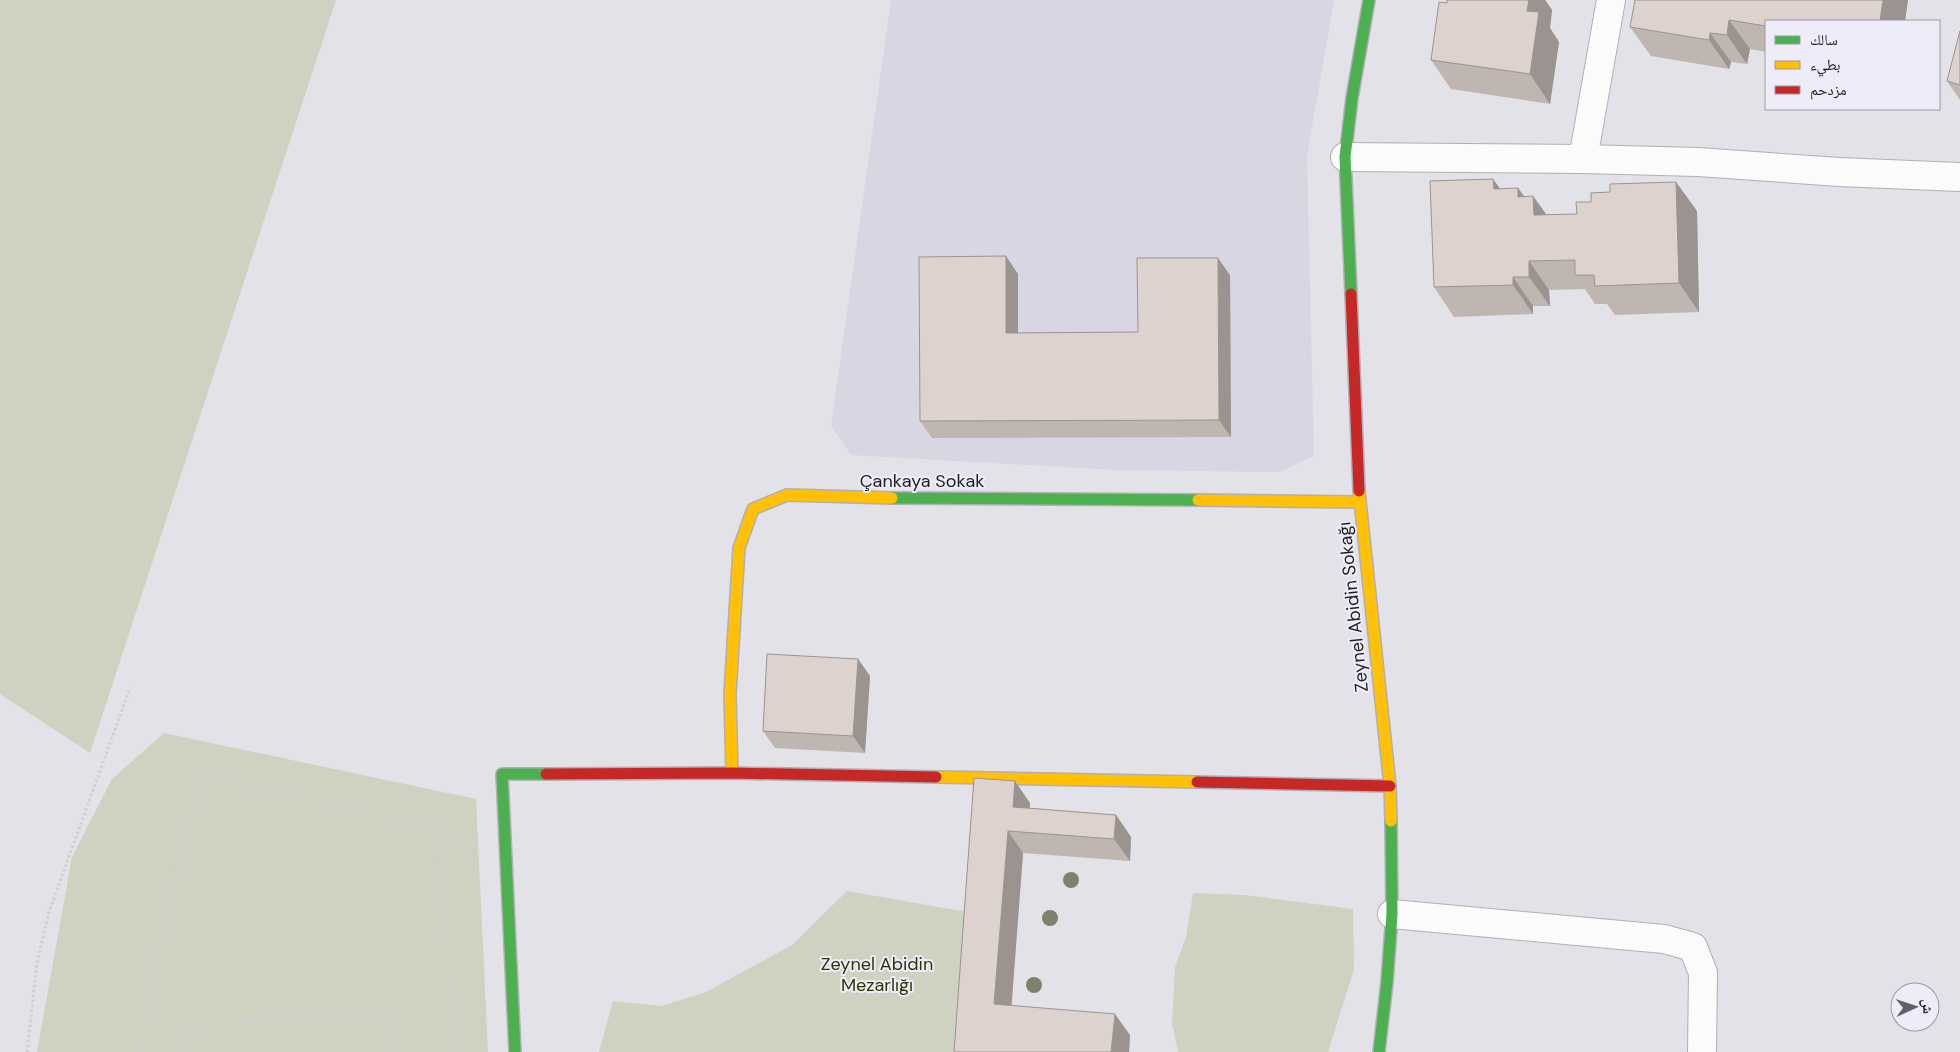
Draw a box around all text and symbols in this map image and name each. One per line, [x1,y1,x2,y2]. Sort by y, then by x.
legend [1765,20,1940,110]
text: سالك [1810,30,1838,50]
text: بطيء [1810,55,1840,77]
text: مزدحم [1810,80,1847,100]
street label: Çankaya Sokak [860,469,984,493]
street label: Zeynel Abidin Sokağı [1332,521,1374,693]
park label: Zeynel Abidin Mezarlığı [821,952,933,997]
north arrow [1890,982,1940,1032]
text: ش [1919,998,1937,1014]

